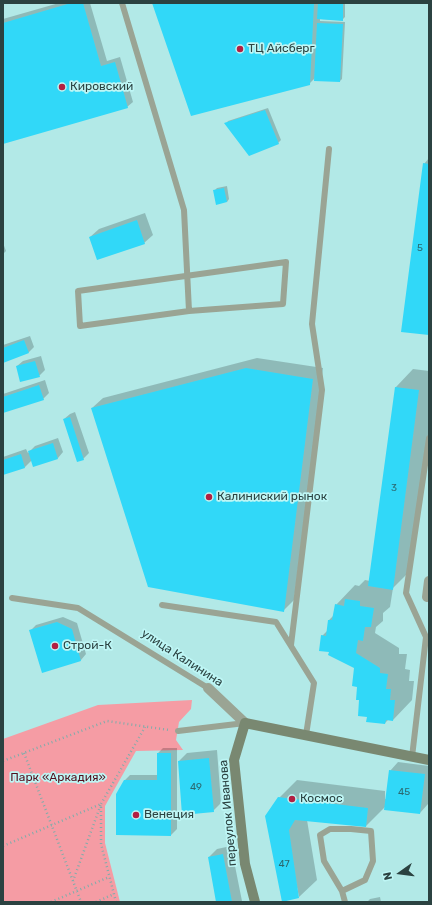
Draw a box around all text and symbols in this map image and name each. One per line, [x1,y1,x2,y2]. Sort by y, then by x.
place label: ТЦ Айсберг [248,42,315,56]
marker: ТЦ Айсберг [235,44,245,54]
place label: Кировский [70,80,133,94]
marker: Кировский [57,82,67,92]
house number: 5 [417,242,423,254]
house number: 3 [391,482,397,494]
place label: Калиниский рынок [217,490,327,504]
marker: Калиниский рынок [204,492,214,502]
street label: улица Калинина [138,626,226,690]
place label: Строй-К [63,639,112,653]
marker: Строй-К [50,641,60,651]
street label: переулок Иванова [216,759,240,867]
park label: Парк «Аркадия» [10,771,106,785]
house number: 49 [190,781,202,793]
house number: 45 [398,786,410,798]
place label: Космос [300,792,343,806]
marker: Космос [287,794,297,804]
place label: Венеция [144,808,194,822]
marker: Венеция [131,810,141,820]
north arrow [380,853,420,893]
house number: 47 [278,858,290,870]
text: N [381,871,395,881]

